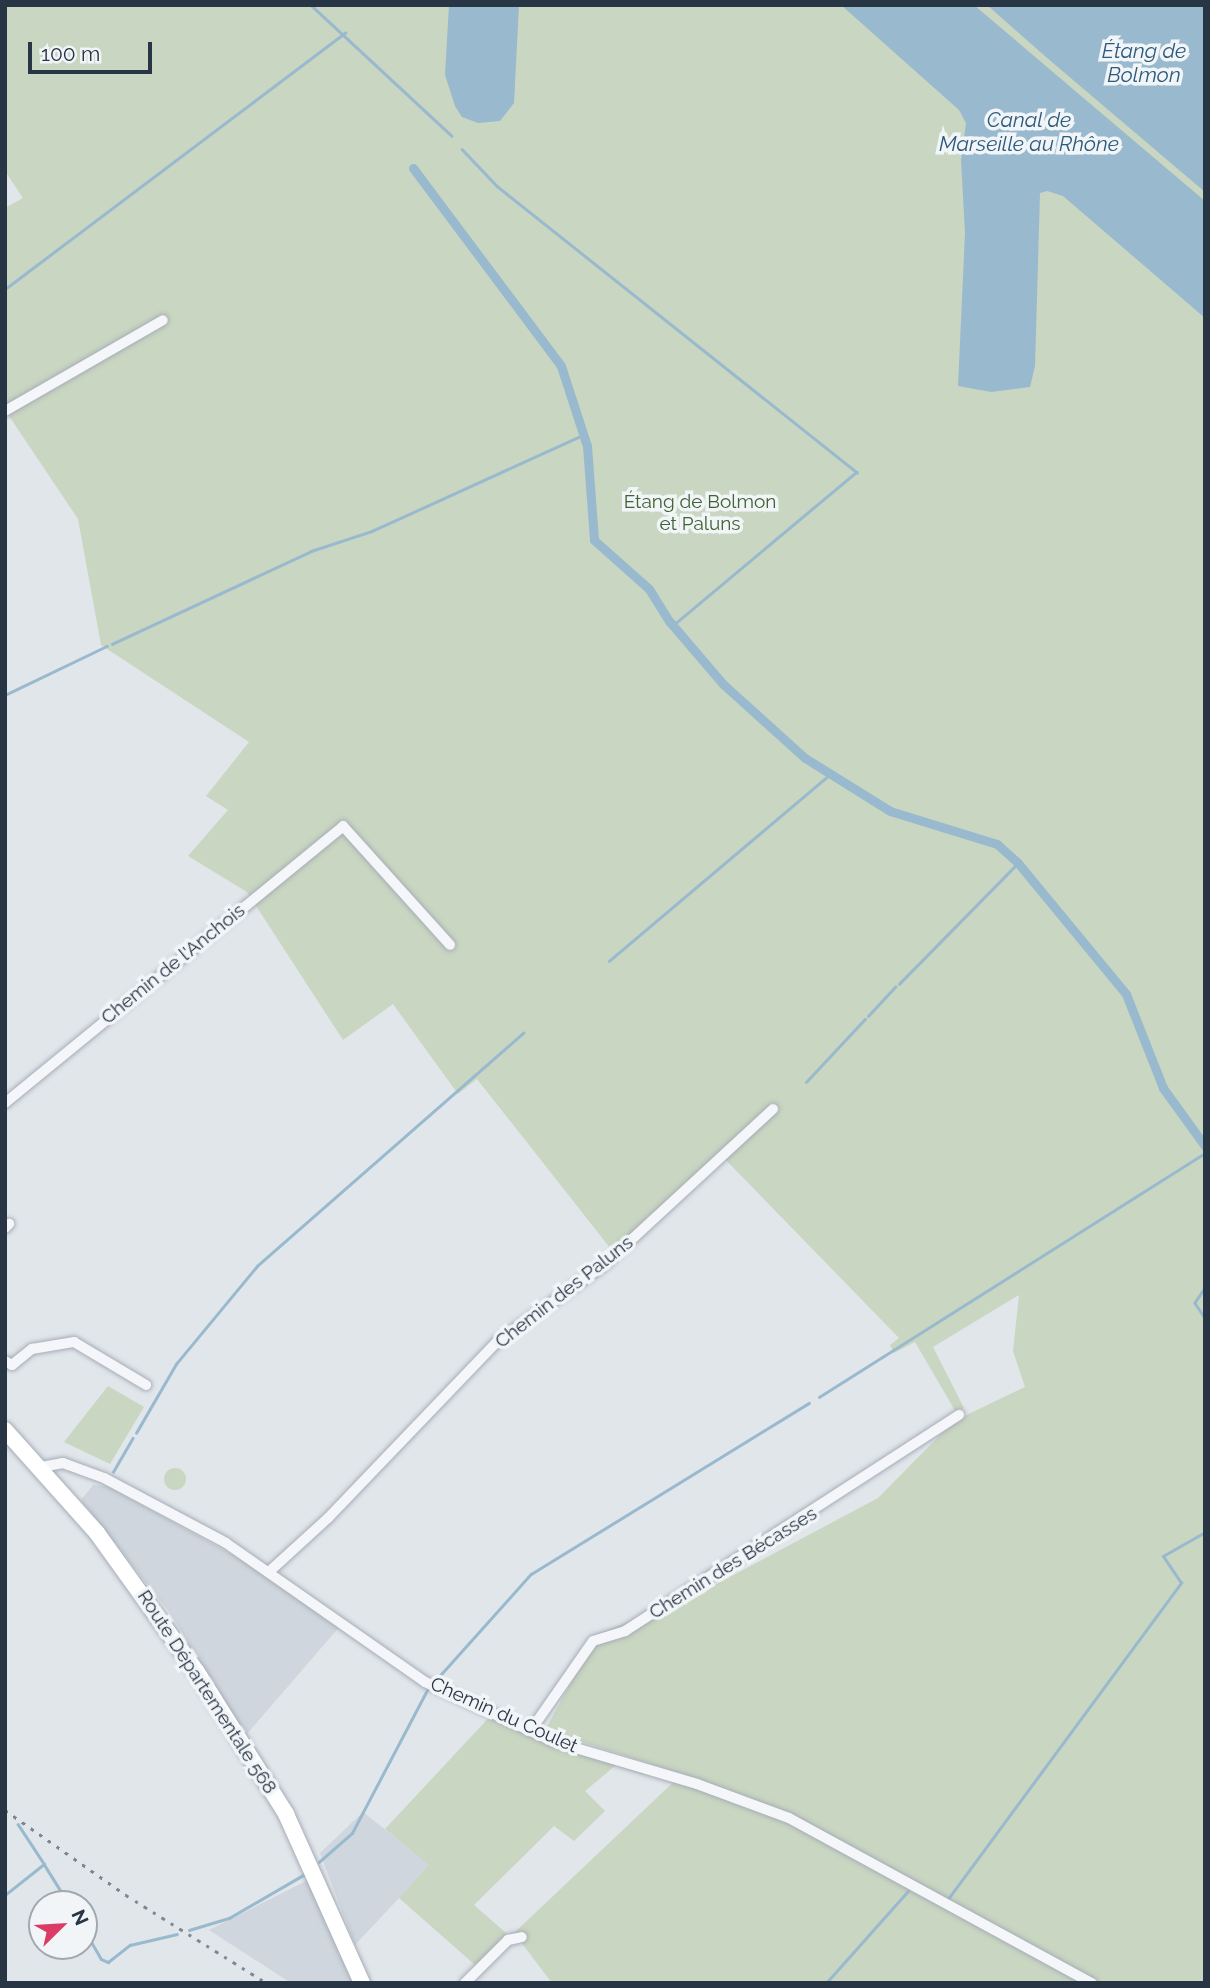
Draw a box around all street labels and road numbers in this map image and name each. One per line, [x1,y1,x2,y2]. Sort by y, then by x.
street label: Chemin de l'Anchois [97,899,249,1029]
street label: Chemin des Paluns [491,1231,637,1353]
street label: Chemin des Bécasses [645,1502,821,1624]
street label: Route Départementale 568 [133,1586,281,1798]
street label: Chemin du Coulet [427,1672,581,1758]

